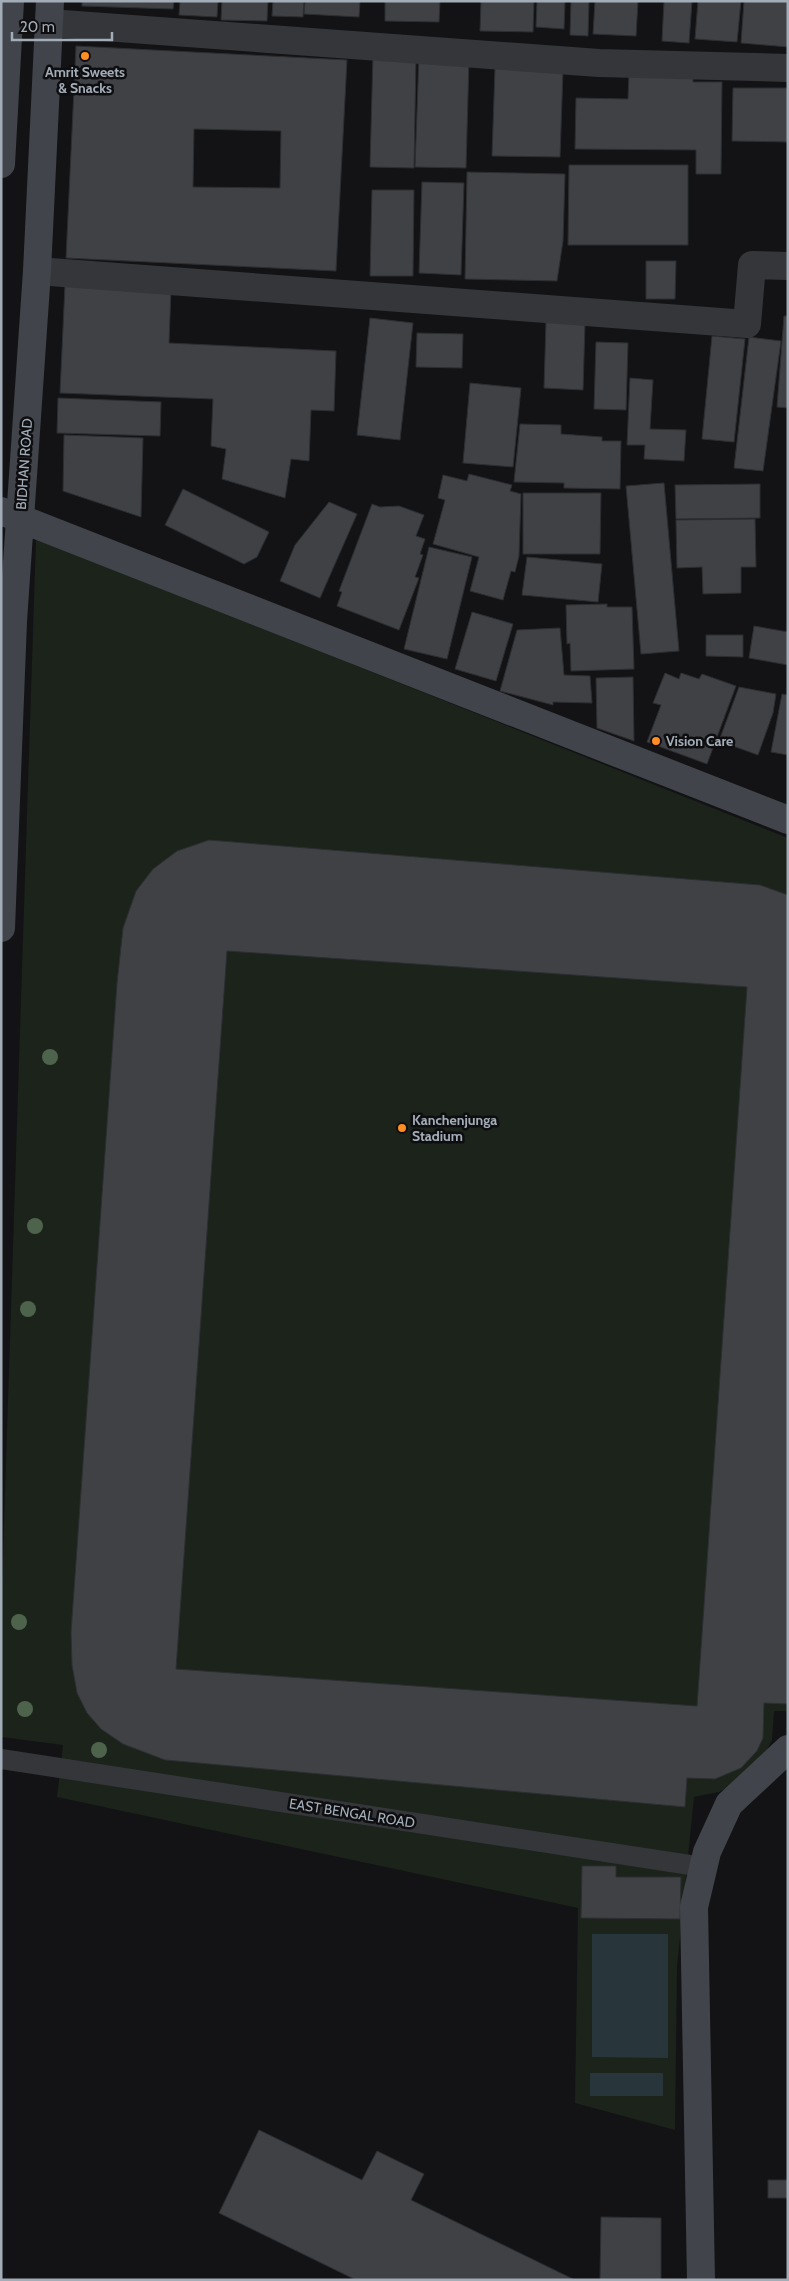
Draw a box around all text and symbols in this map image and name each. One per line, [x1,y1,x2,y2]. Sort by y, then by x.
scale bar [12,10,112,42]
text: 20 m [20,18,55,36]
marker: Amrit Sweets & Snacks [79,50,91,62]
place label: Amrit Sweets & Snacks [45,63,125,97]
street label: BIDHAN ROAD [12,418,36,510]
place label: Vision Care [666,732,733,750]
marker: Vision Care [650,735,662,747]
place label: Kanchenjunga Stadium [412,1111,497,1145]
marker: Kanchenjunga Stadium [396,1122,408,1134]
street label: EAST BENGAL ROAD [288,1794,416,1832]

